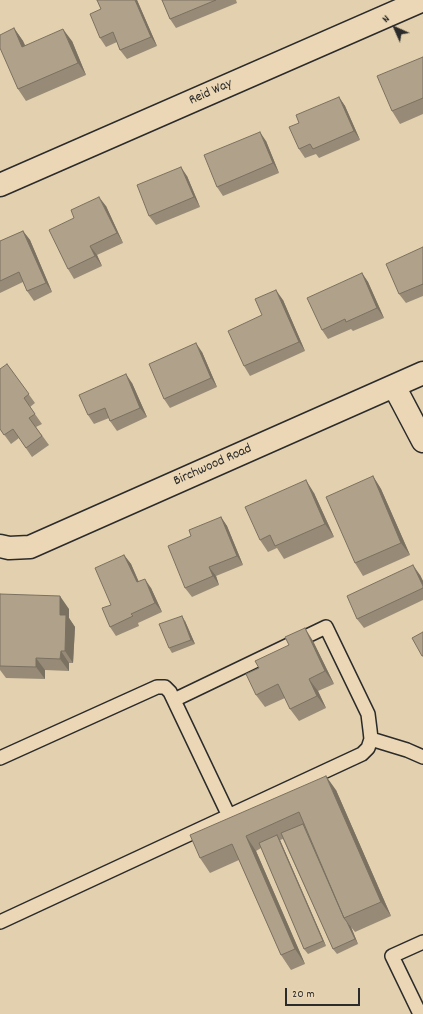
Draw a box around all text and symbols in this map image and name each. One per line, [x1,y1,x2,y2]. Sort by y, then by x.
north arrow [375,8,415,48]
text: N [379,12,394,27]
street label: Reid Way [187,76,235,110]
street label: Birchwood Road [171,441,255,491]
scale bar [287,980,362,1006]
text: 20 m [292,986,315,1003]

